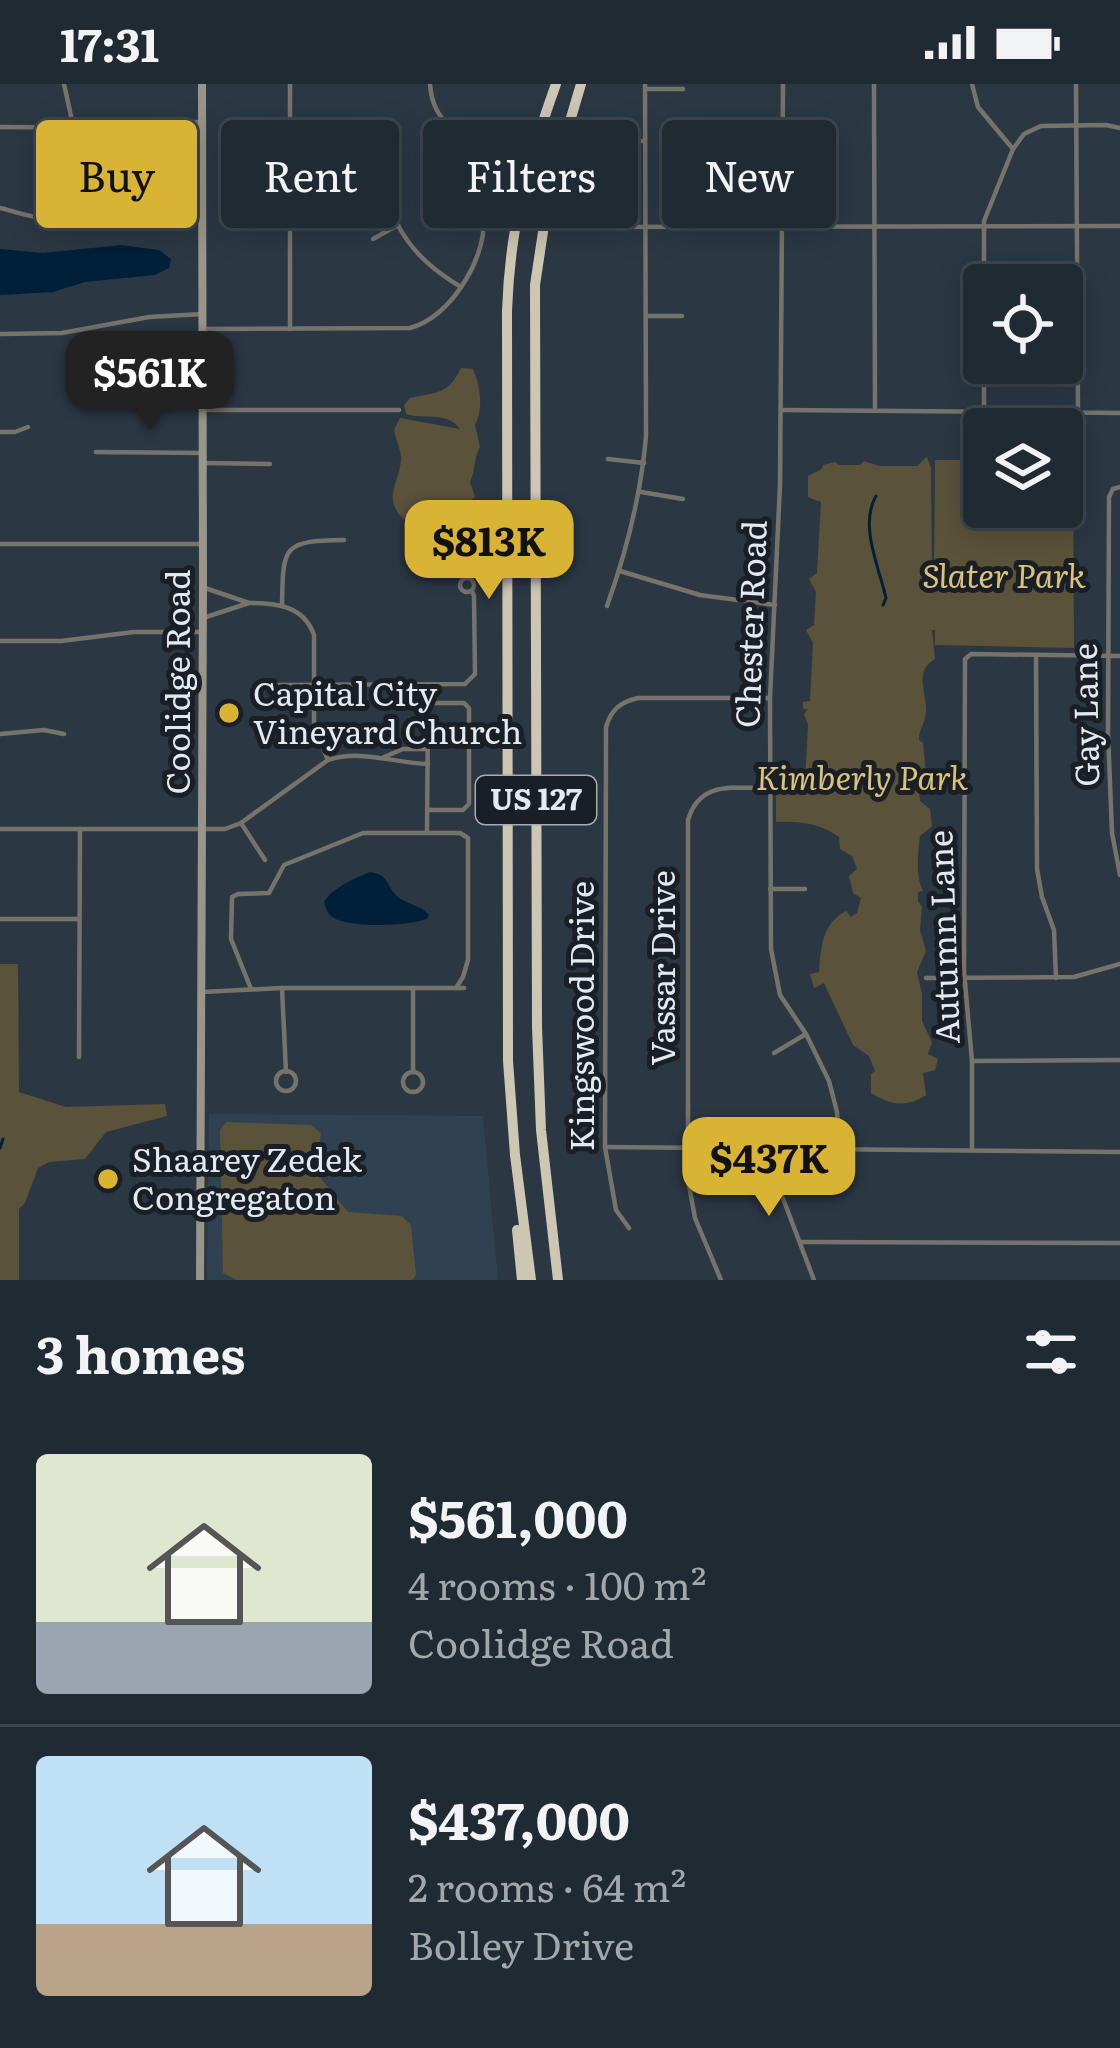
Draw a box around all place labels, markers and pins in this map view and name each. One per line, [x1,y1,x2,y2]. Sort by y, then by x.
pin: $561K [66,331,234,433]
pin: $813K [405,500,573,602]
place label: Capital City Vineyard Church [253,667,522,754]
marker: Capital City Vineyard Church [216,700,242,726]
pin: $437K [685,1117,853,1219]
place label: Shaarey Zedek Congregaton [132,1133,363,1220]
marker: Shaarey Zedek Congregaton [95,1166,121,1192]

